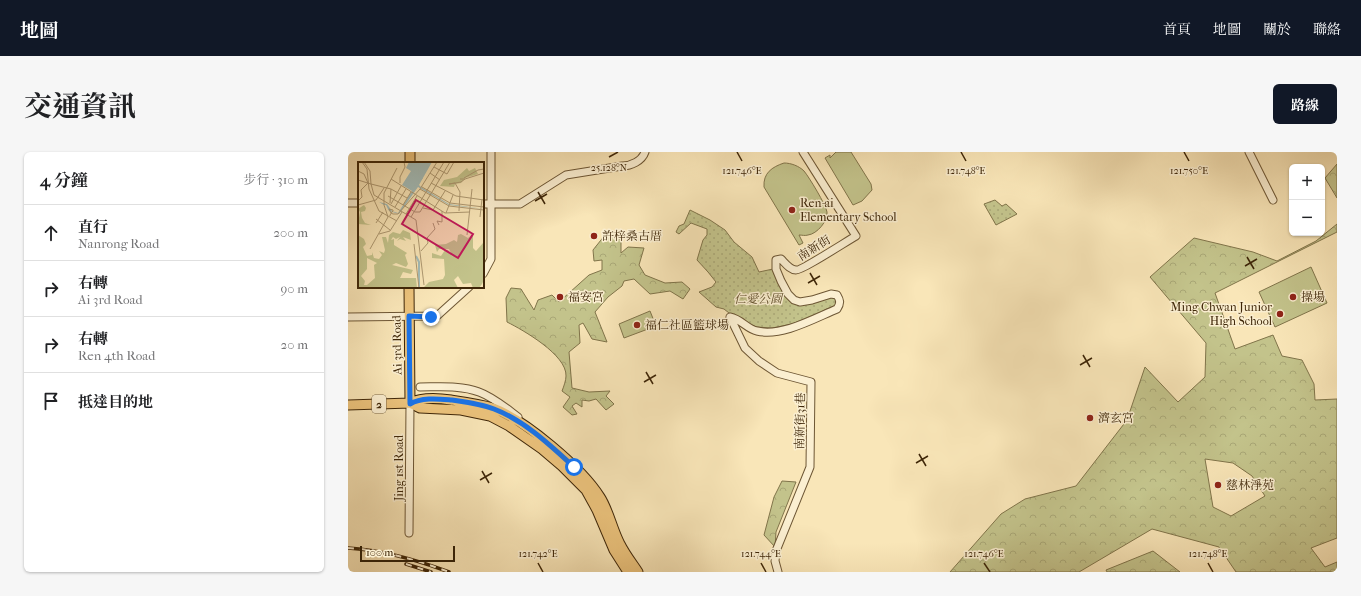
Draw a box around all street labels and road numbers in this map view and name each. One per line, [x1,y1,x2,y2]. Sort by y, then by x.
street label: 南新街 [795,232,834,263]
street label: Ai 3rd Road [389,315,405,376]
street label: 南新街31巷 [793,392,807,450]
road number: 2 [372,395,386,413]
street label: Jing 1st Road [392,434,406,502]

